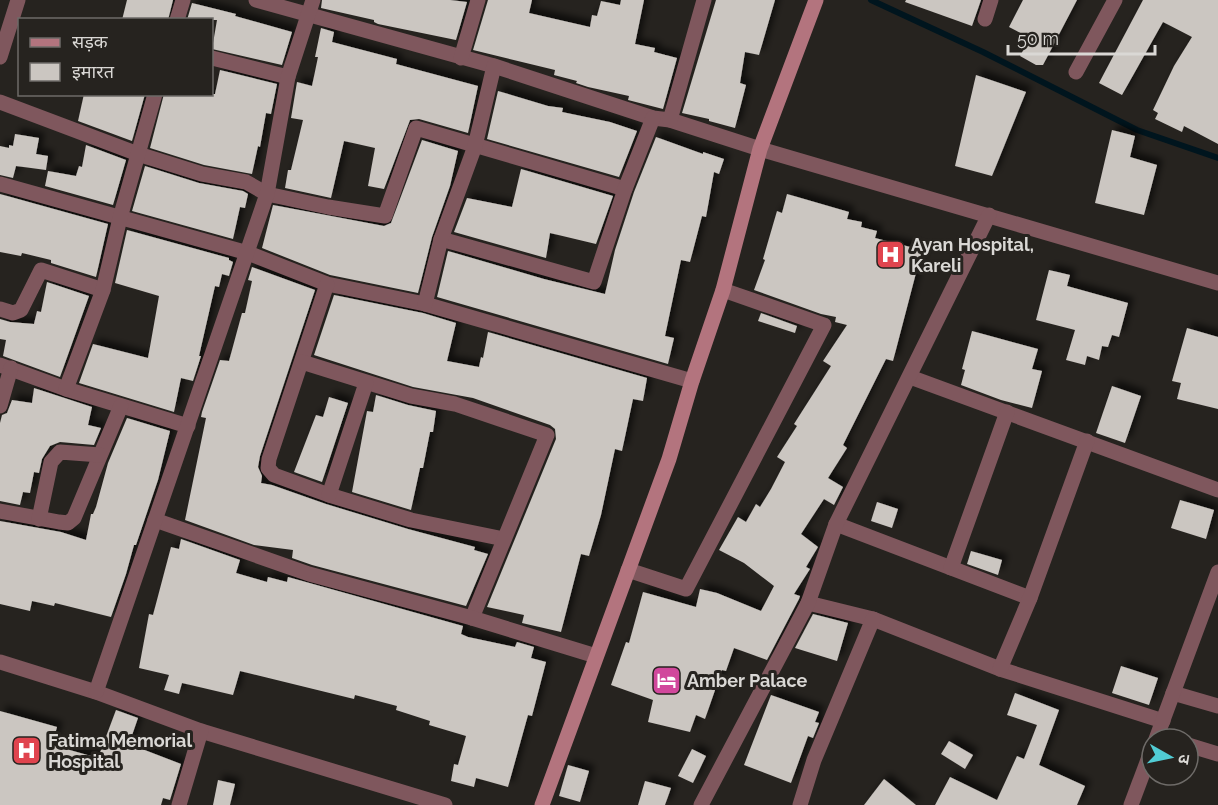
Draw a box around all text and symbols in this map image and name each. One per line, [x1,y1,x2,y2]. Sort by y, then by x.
legend [18,18,213,96]
scale bar [1008,18,1155,56]
text: 50 m [1017,28,1059,49]
text: सड़क [72,31,109,52]
text: इमारत [72,61,115,82]
place label: Ayan Hospital, Kareli [911,234,1034,276]
hospital icon: Ayan Hospital, Kareli [874,239,906,271]
hotel icon: Amber Palace [650,665,682,697]
place label: Amber Palace [687,670,807,691]
north arrow [1140,727,1200,787]
place label: Fatima Memorial Hospital [48,730,192,772]
hospital icon: Fatima Memorial Hospital [11,735,43,767]
text: उ [1174,753,1194,766]

